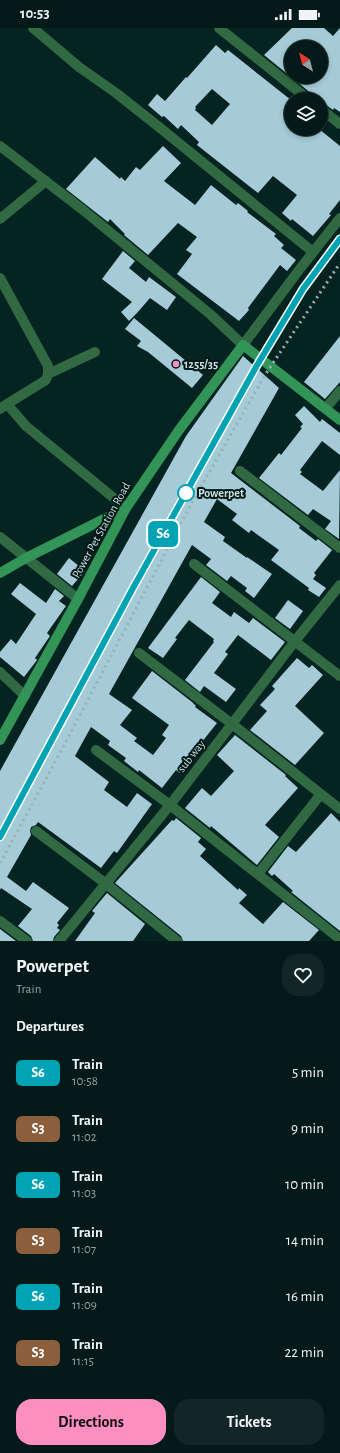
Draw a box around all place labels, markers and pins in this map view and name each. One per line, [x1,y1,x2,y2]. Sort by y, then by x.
place label: 1255/35 [184,358,218,370]
marker: 1255/35 [171,359,181,369]
marker: Powerpet [177,484,195,502]
place label: Powerpet [198,487,244,499]

